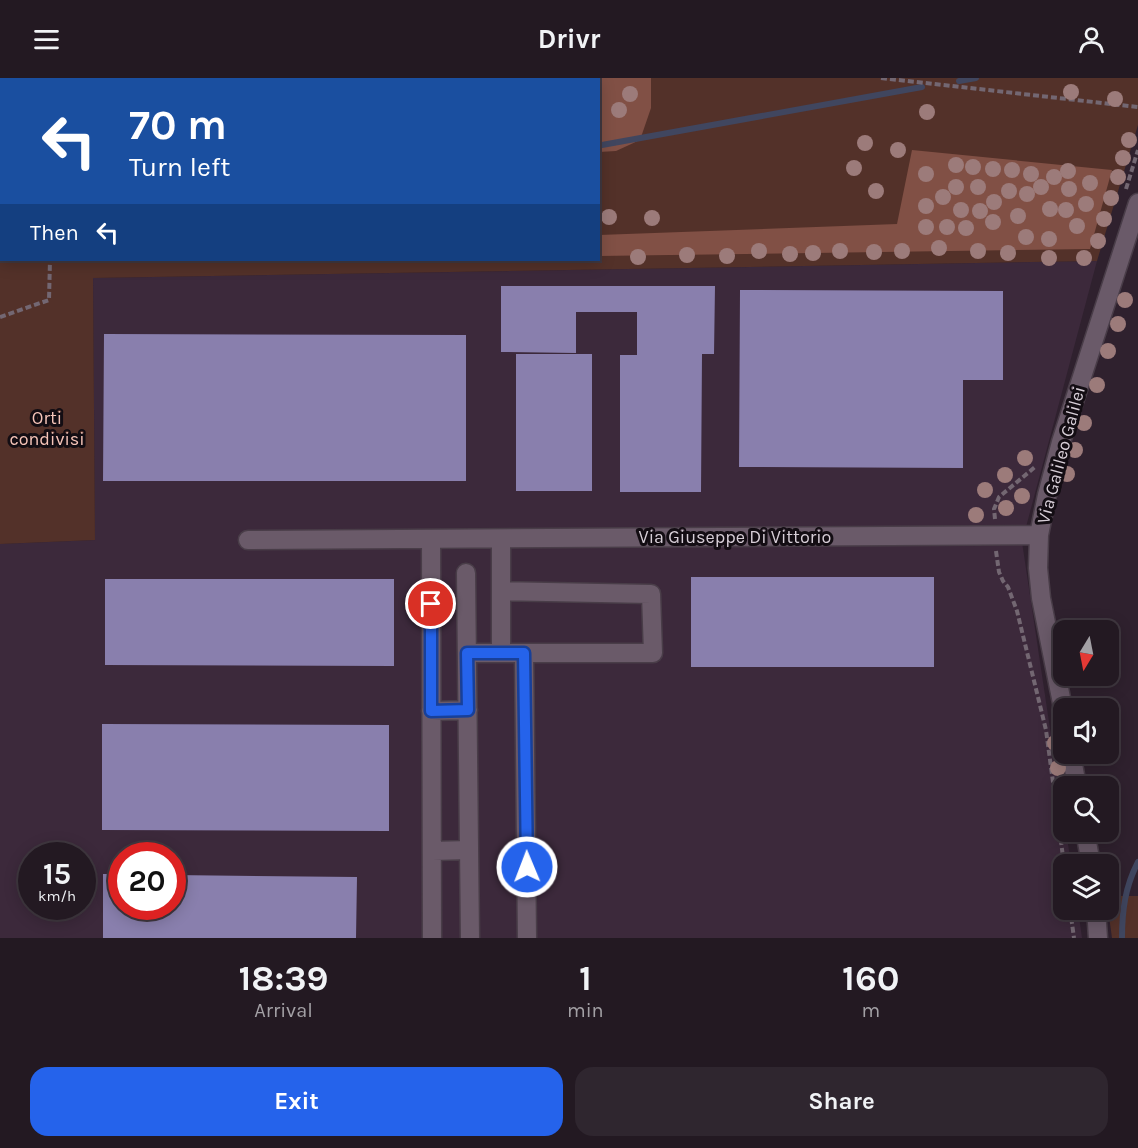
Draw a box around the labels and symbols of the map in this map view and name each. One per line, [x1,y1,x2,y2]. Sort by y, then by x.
street label: Via Galileo Galilei [1032,384,1090,526]
park label: Orti condivisi [9,407,85,450]
street label: Via Giuseppe Di Vittorio [639,526,831,548]
pin [405,578,456,629]
north arrow [1053,620,1119,686]
position arrow [495,835,559,899]
speed limit sign: 20 [108,842,186,920]

